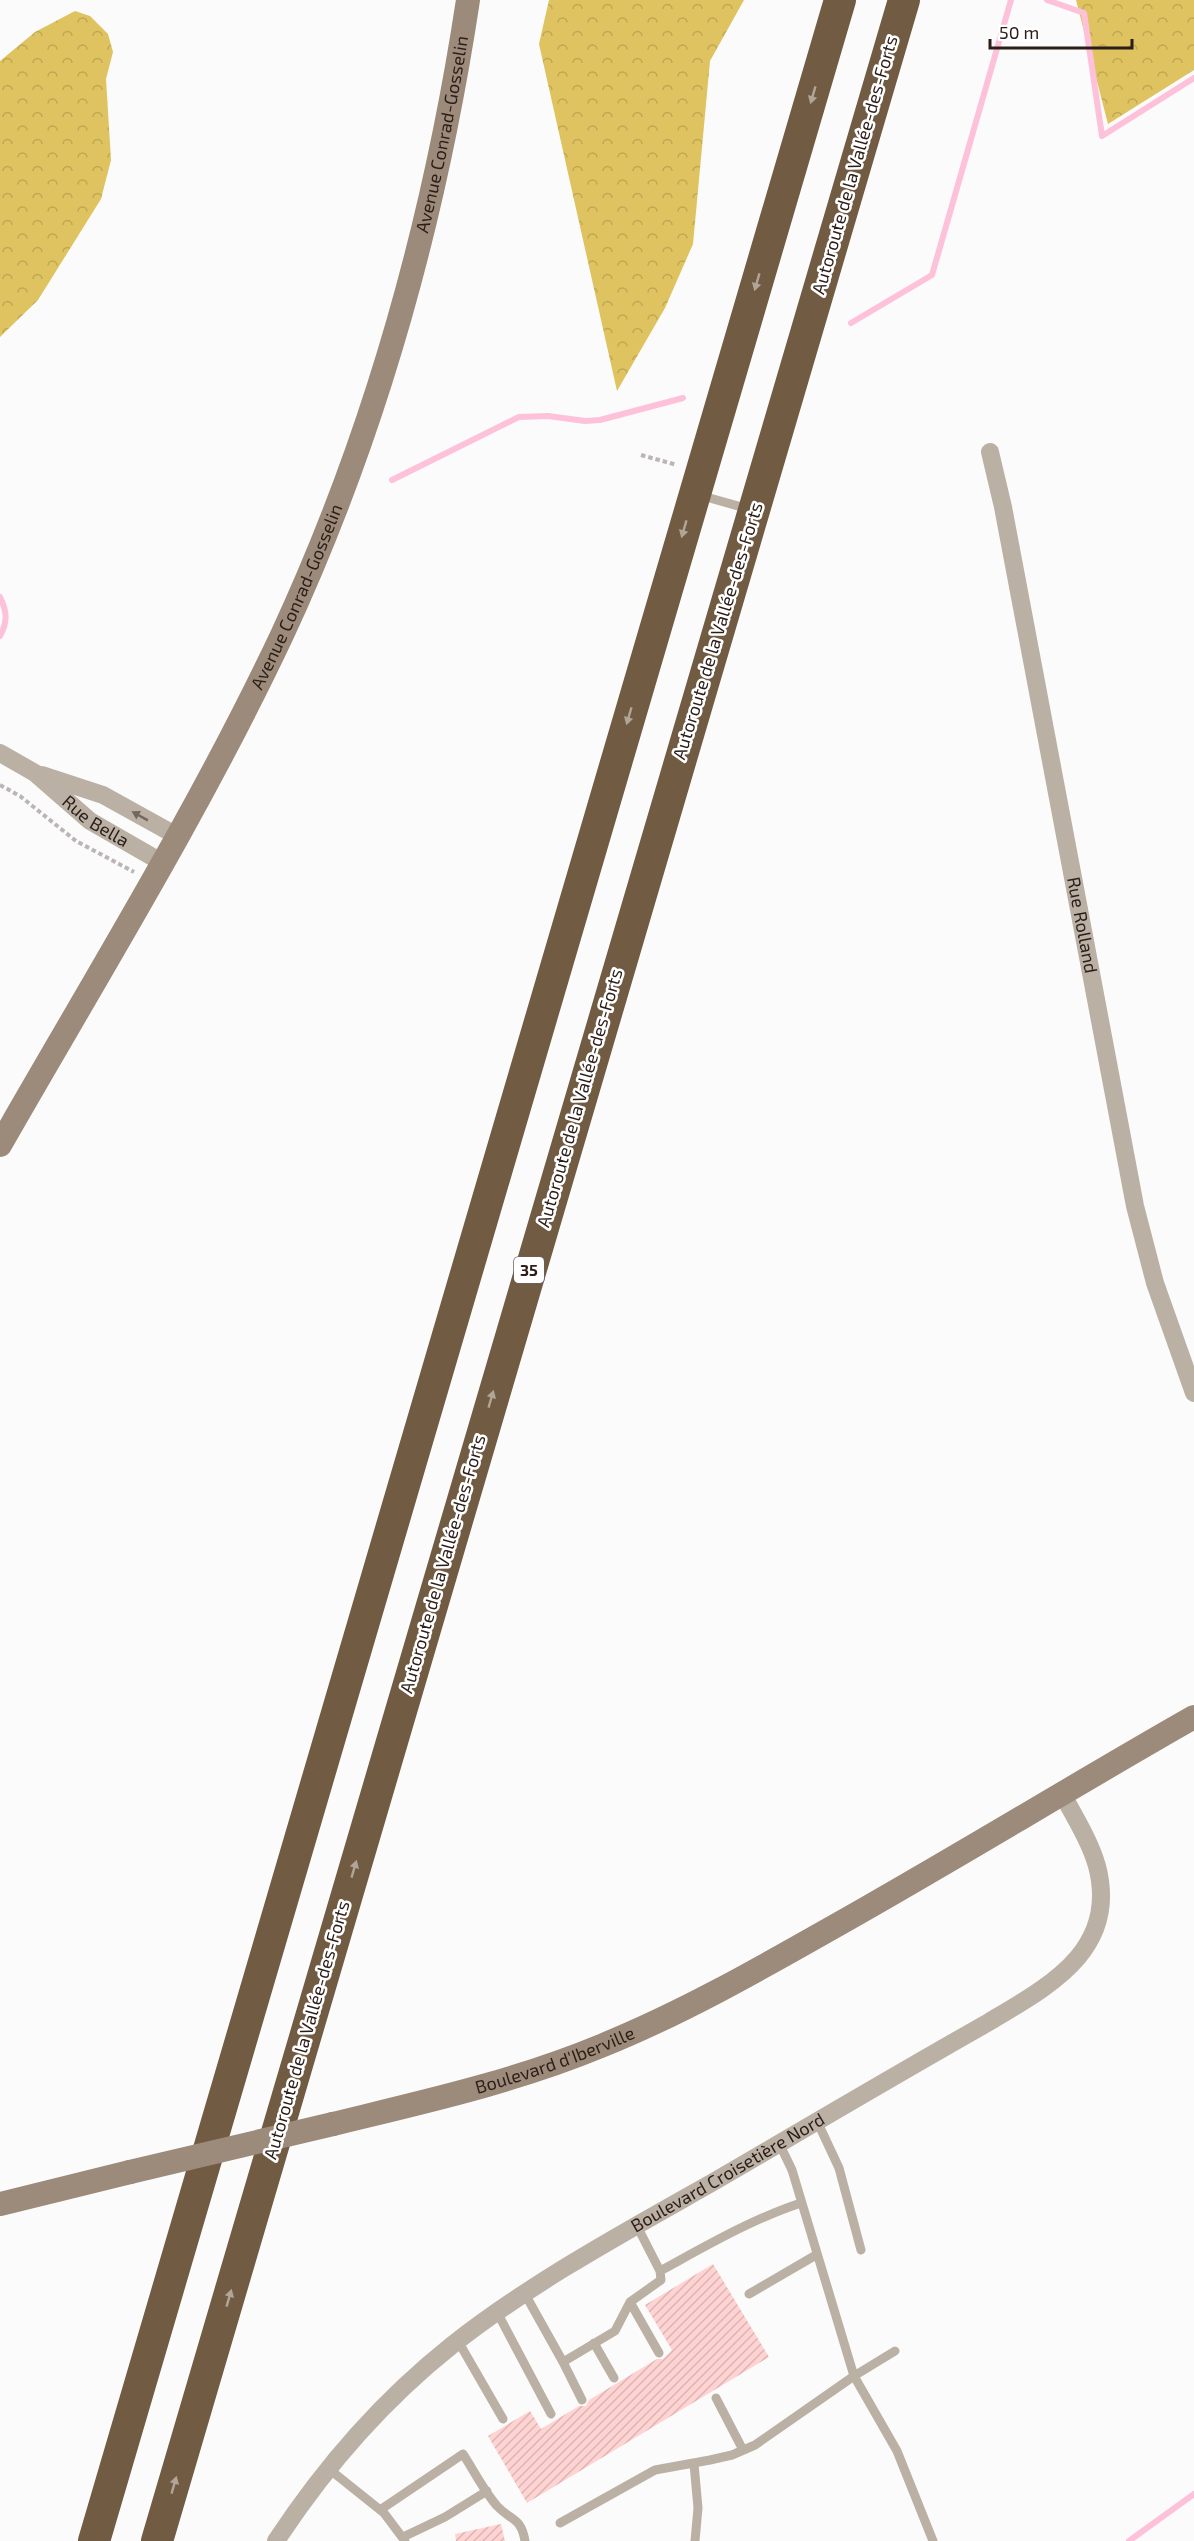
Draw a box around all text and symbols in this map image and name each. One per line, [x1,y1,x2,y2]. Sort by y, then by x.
scale bar [990,12,1132,50]
text: 50 m [999,21,1039,43]
street label: Autoroute de la Vallée-des-Forts [807,33,902,296]
street label: Avenue Conrad-Gosselin [410,34,472,235]
one-way arrow [807,86,817,104]
one-way arrow [752,273,761,291]
street label: Autoroute de la Vallée-des-Forts [667,499,767,762]
street label: Avenue Conrad-Gosselin [245,500,346,693]
one-way arrow [679,520,688,538]
one-way arrow [624,707,634,725]
street label: Rue Bella [58,790,133,851]
one-way arrow [132,810,148,821]
street label: Rue Rolland [1063,875,1103,975]
street label: Autoroute de la Vallée-des-Forts [532,966,627,1229]
road number: 35 [514,1257,544,1283]
one-way arrow [487,1390,496,1408]
street label: Autoroute de la Vallée-des-Forts [395,1432,490,1695]
one-way arrow [350,1860,359,1878]
street label: Autoroute de la Vallée-des-Forts [259,1898,354,2161]
street label: Boulevard d'Iberville [472,2021,638,2098]
street label: Boulevard Croisetière Nord [627,2107,828,2236]
one-way arrow [225,2289,234,2307]
one-way arrow [170,2476,179,2494]

